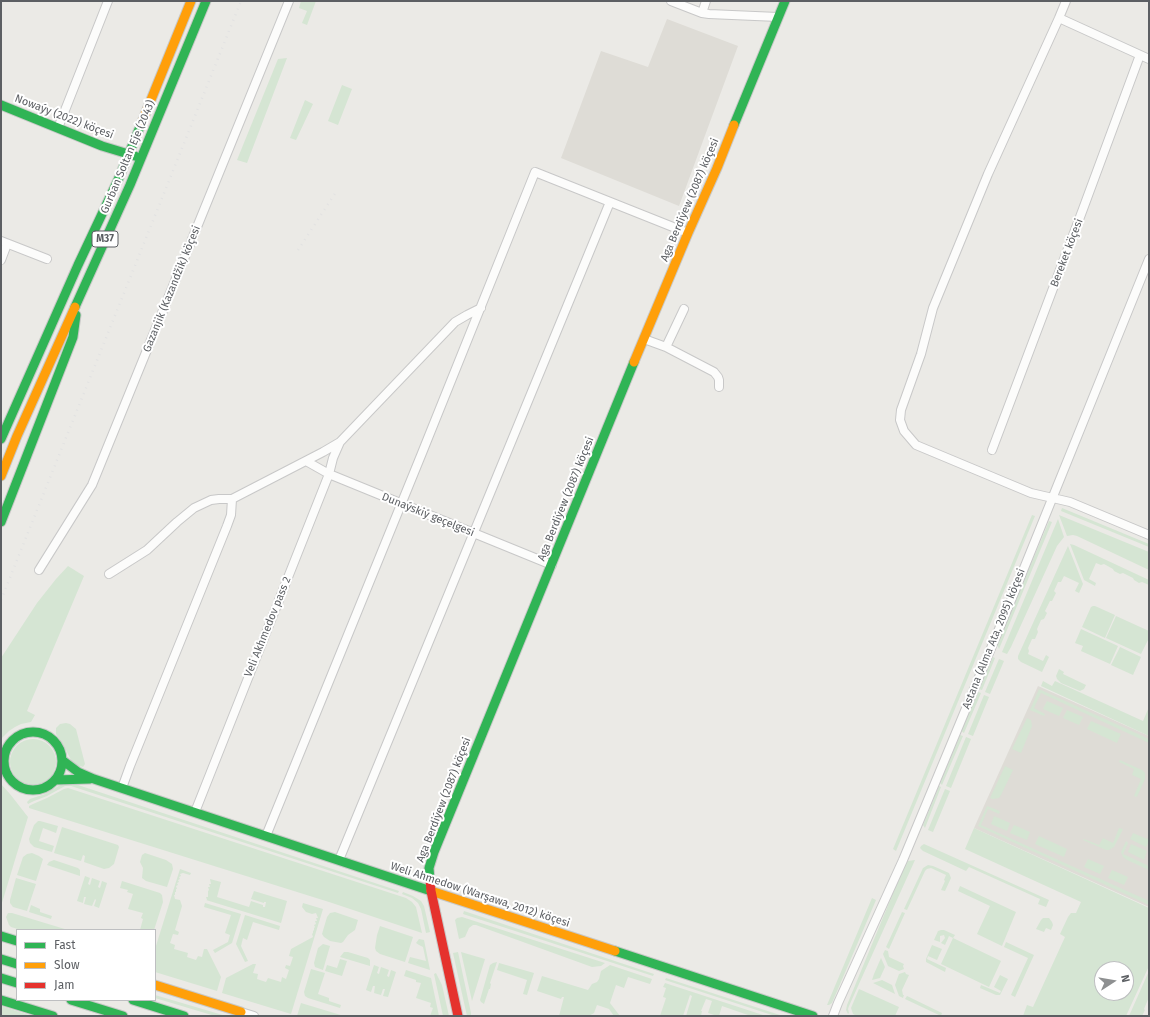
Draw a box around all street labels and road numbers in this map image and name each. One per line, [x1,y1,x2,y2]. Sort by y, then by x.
street label: Nowaýy (2022) köçesi [13,92,115,142]
street label: Gurban Soltan Eje (2043) [98,98,158,216]
street label: Aga Berdiýew (2087) köçesi [658,136,722,264]
street label: Bereket köçesi [1048,217,1086,289]
street label: Gazanjik (Kazandžik) köçesi [140,224,204,354]
road number: M37 [92,231,118,247]
street label: Aga Berdiýew (2087) köçesi [535,435,597,563]
street label: Dunaýskiý geçelgesi [380,490,476,540]
street label: Astana (Alma Ata, 2095) köçesi [960,567,1028,711]
street label: Veli Akhmedov pass 2 [242,575,294,679]
street label: Aga Berdiýew (2087) köçesi [414,736,474,864]
street label: Weli Ahmedow (Warşawa, 2012) köçesi [389,860,571,930]

